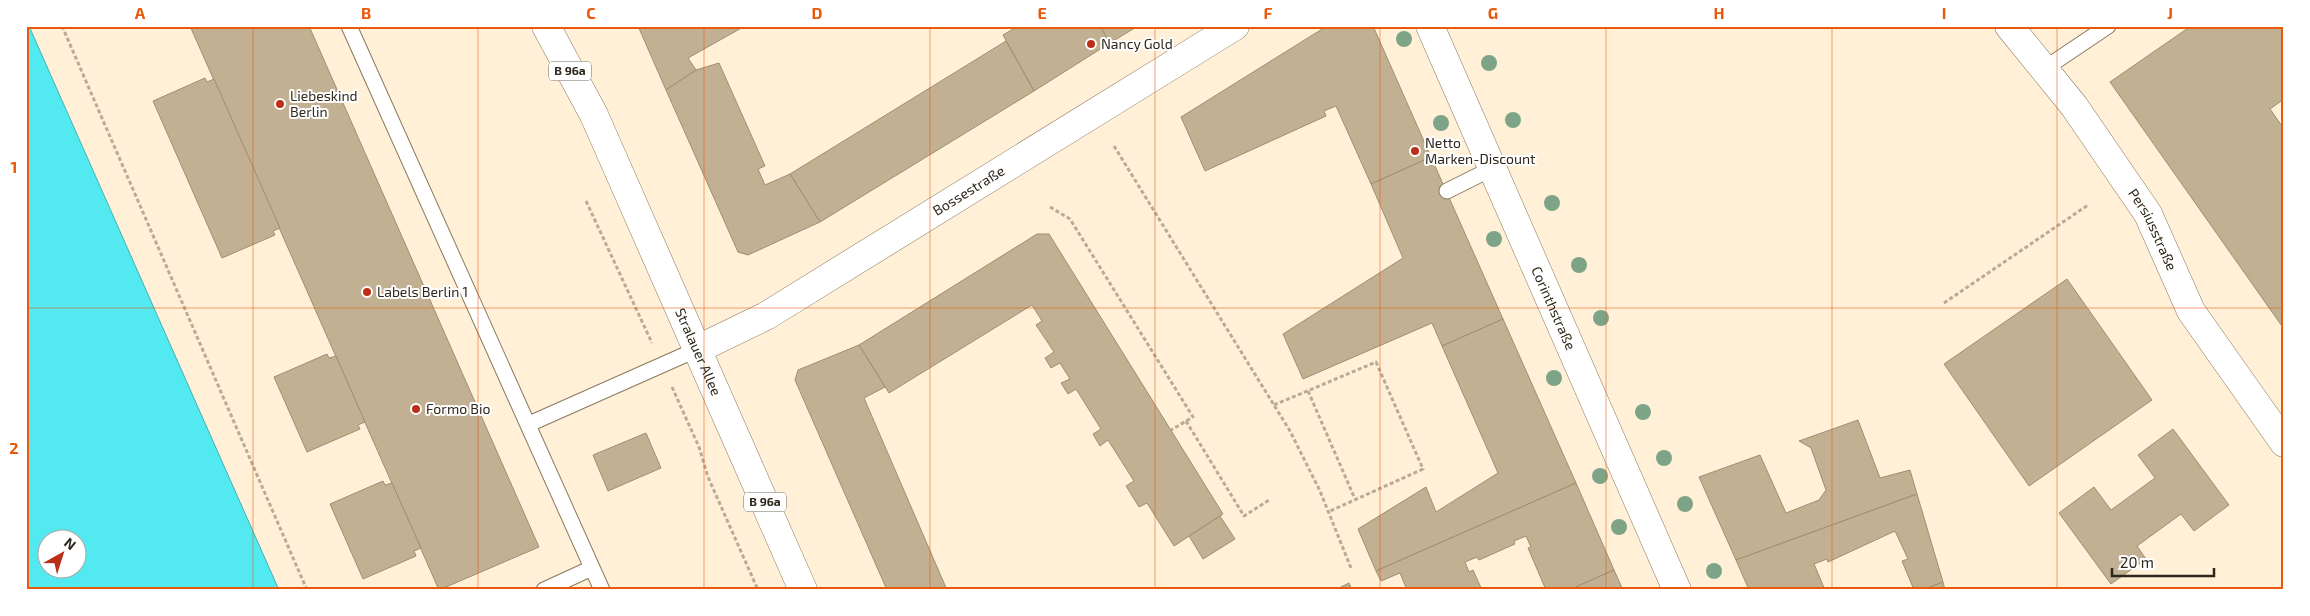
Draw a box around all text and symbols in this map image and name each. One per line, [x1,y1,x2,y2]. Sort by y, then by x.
text: A [135,3,146,22]
text: B [361,3,371,22]
text: C [586,3,596,22]
text: D [812,3,823,22]
text: E [1037,3,1047,22]
text: F [1264,3,1273,22]
text: G [1488,3,1498,22]
text: H [1713,3,1725,22]
text: I [1942,3,1946,22]
text: J [2167,3,2173,22]
place label: Nancy Gold [1101,35,1173,52]
marker: Nancy Gold [1085,38,1097,50]
road number: B 96a [549,61,591,80]
place label: Liebeskind Berlin [290,87,358,120]
marker: Liebeskind Berlin [274,98,286,110]
place label: Netto Marken-Discount [1425,134,1535,167]
marker: Netto Marken-Discount [1409,145,1421,157]
text: 1 [11,157,17,176]
street label: Bossestraße [930,162,1008,219]
street label: Persiusstraße [2125,185,2181,273]
street label: Corinthstraße [1528,264,1580,352]
place label: Labels Berlin 1 [377,283,468,300]
marker: Labels Berlin 1 [361,286,373,298]
street label: Stralauer Allee [672,305,725,398]
place label: Formo Bio [426,400,490,417]
marker: Formo Bio [410,403,422,415]
text: 2 [9,438,19,457]
road number: B 96a [744,492,786,512]
north arrow [38,528,88,578]
text: N [61,534,80,553]
scale bar [2112,546,2215,578]
text: 20 m [2120,553,2154,571]

